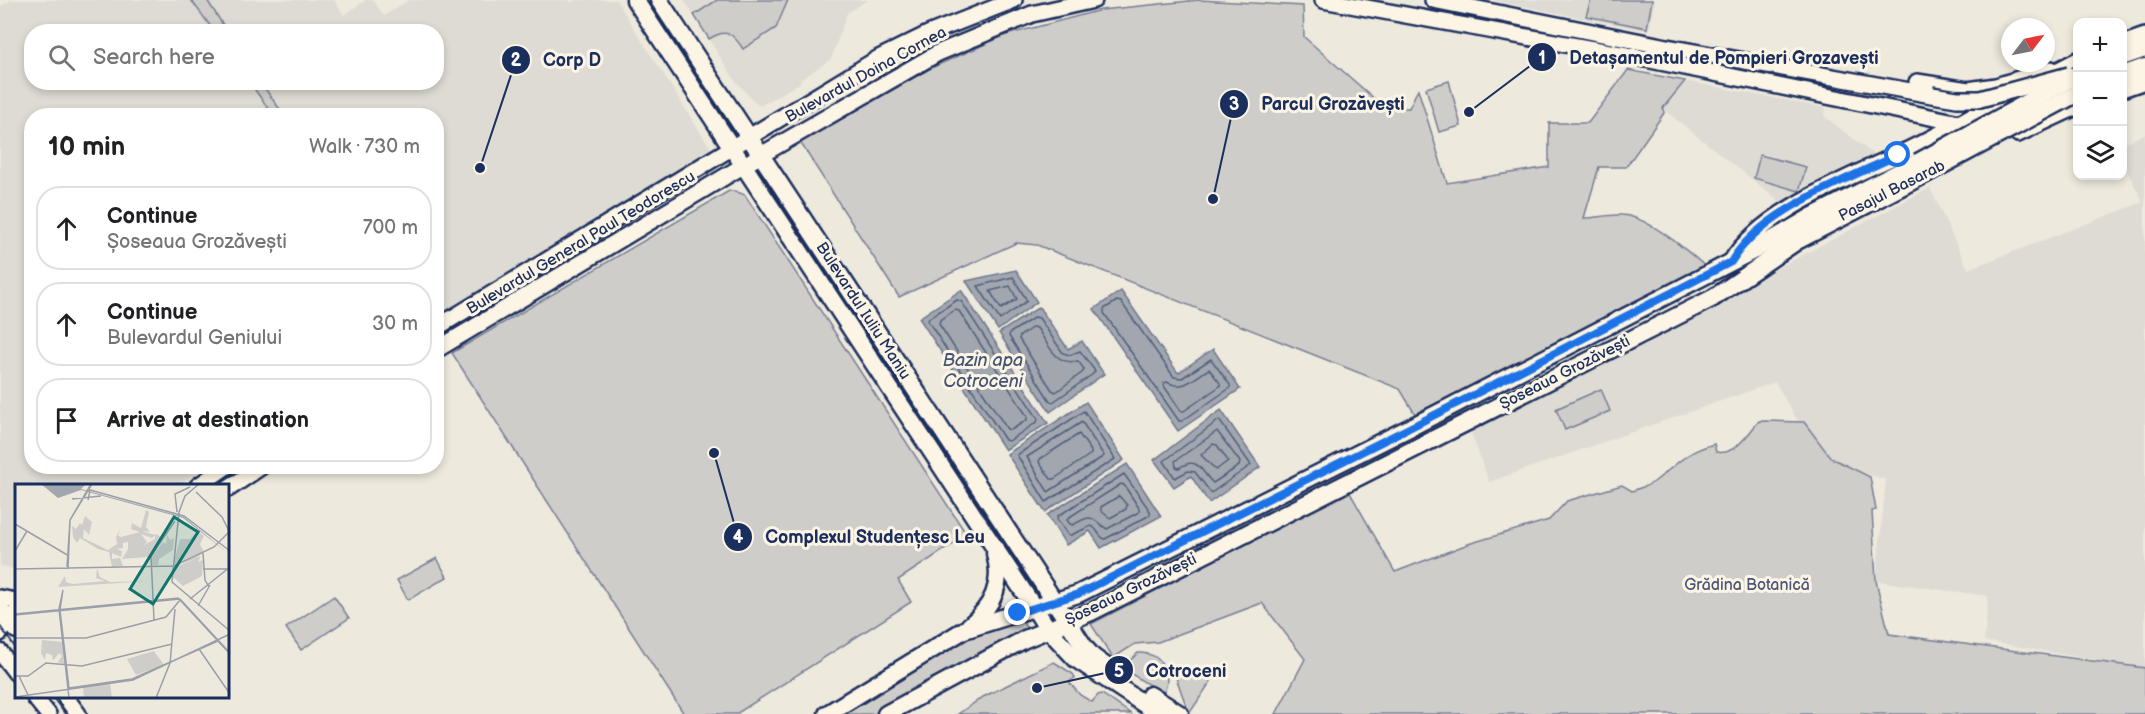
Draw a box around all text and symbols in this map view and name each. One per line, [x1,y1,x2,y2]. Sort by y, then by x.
north arrow [2001,18,2055,72]
map controls [2073,18,2127,180]
button: + [2073,18,2127,72]
street label: Bulevardul Doina Cornea [782,23,950,127]
search box [24,24,444,90]
callout: Detașamentul de Pompieri Grozavești [1527,39,1890,75]
icon: search [45,41,78,74]
callout: Corp D [501,42,613,78]
text: Search here [93,44,215,71]
text: 1 [1538,48,1546,69]
text: Detașamentul de Pompieri Grozavești [1569,48,1879,69]
text: 2 [511,50,522,71]
text: Corp D [543,50,601,71]
button: − [2073,72,2127,126]
callout: Parcul Grozăvești [1219,86,1417,122]
text: 3 [1229,94,1239,115]
text: Parcul Grozăvești [1261,94,1405,115]
button: layers [2073,126,2127,180]
text: 10 min [48,132,125,163]
text: Walk · 730 m [309,135,420,159]
route start [1884,141,1910,167]
street label: Pasajul Basarab [1836,156,1948,226]
street label: Bulevardul General Paul Teodorescu [463,167,699,319]
text: Continue [107,203,197,230]
icon: ahead [50,212,83,245]
text: 700 m [363,216,418,240]
text: Șoseaua Grozăvești [107,230,287,254]
street label: Bulevardul Iuliu Maniu [812,239,914,383]
text: Continue [107,299,197,326]
icon: ahead [50,308,83,341]
text: 30 m [372,312,418,336]
text: Bulevardul Geniului [107,326,282,350]
street label: Șoseaua Grozăvești [1497,332,1633,414]
water label: Bazin apa Cotroceni [943,350,1024,392]
icon: arrive [50,404,83,437]
text: Arrive at destination [107,407,309,434]
inset map [15,484,230,699]
callout: Complexul Studențesc Leu [723,519,997,555]
text: 4 [733,527,744,548]
text: Complexul Studențesc Leu [765,527,985,549]
street label: Șoseaua Grozăvești [1062,550,1200,630]
park label: Grădina Botanică [1684,576,1810,595]
route end [1004,599,1030,625]
callout: Cotroceni [1104,652,1238,688]
text: 5 [1114,661,1124,682]
text: Cotroceni [1146,661,1226,682]

